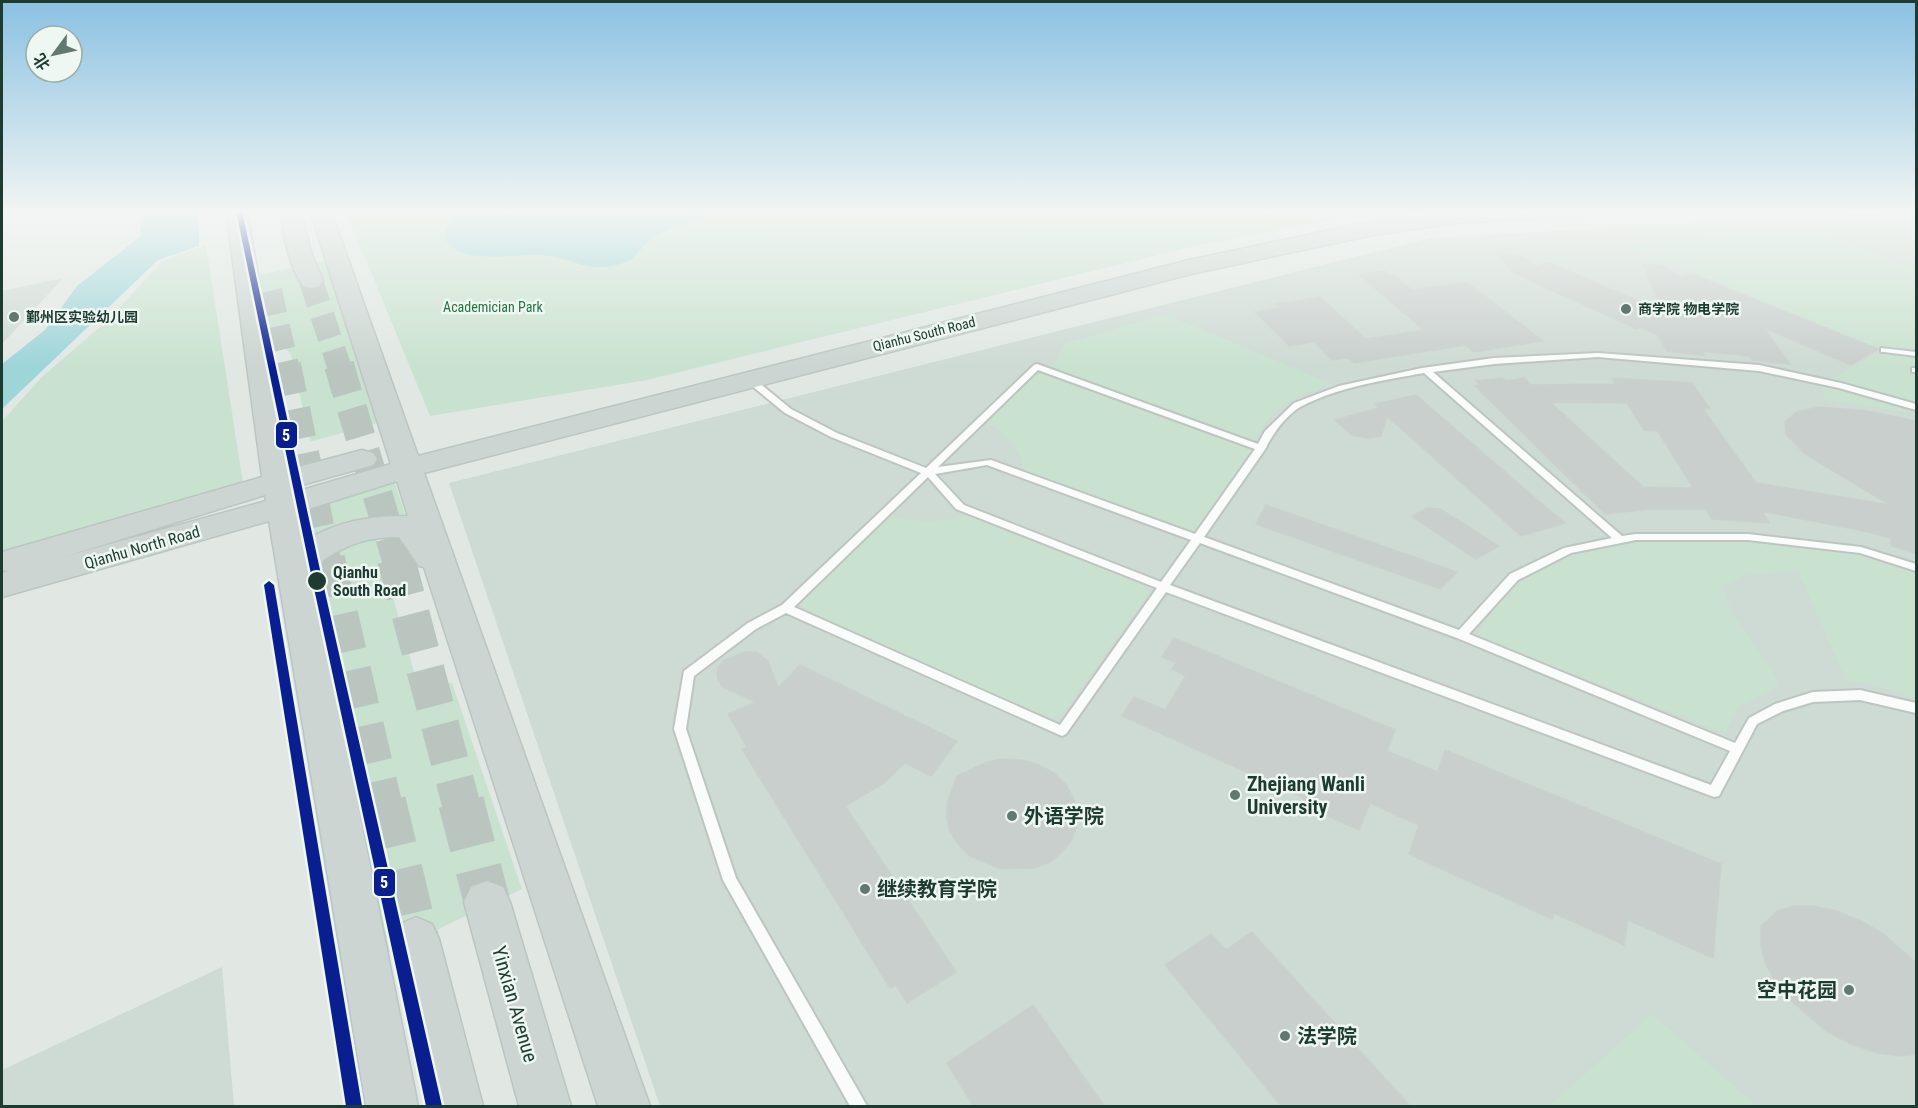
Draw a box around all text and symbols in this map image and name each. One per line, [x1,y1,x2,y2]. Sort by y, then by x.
north arrow [24,24,84,84]
text: 北 [30,50,54,74]
park label: Academician Park [443,299,544,315]
place label: 商学院 物电学院 [1638,301,1739,317]
marker: 商学院 物电学院 [1619,302,1633,316]
place label: 鄞州区实验幼儿园 [26,309,138,325]
marker: 鄞州区实验幼儿园 [7,310,21,324]
street label: Qianhu South Road [871,314,977,354]
line badge: 5 [275,421,298,449]
text: 5 [282,426,290,445]
street label: Qianhu North Road [82,522,202,573]
place label: Qianhu South Road [333,563,406,600]
marker: Qianhu South Road [306,570,328,592]
place label: Zhejiang Wanli University [1247,772,1365,819]
marker: Zhejiang Wanli University [1228,788,1242,802]
place label: 外语学院 [1024,804,1104,828]
marker: 外语学院 [1005,809,1019,823]
line badge: 5 [373,868,396,897]
text: 5 [380,873,388,892]
place label: 继续教育学院 [877,877,997,901]
marker: 继续教育学院 [858,882,872,896]
street label: Yinxian Avenue [487,943,543,1065]
place label: 空中花园 [1757,978,1837,1002]
marker: 空中花园 [1842,983,1856,997]
place label: 法学院 [1297,1024,1357,1048]
marker: 法学院 [1278,1029,1292,1043]

